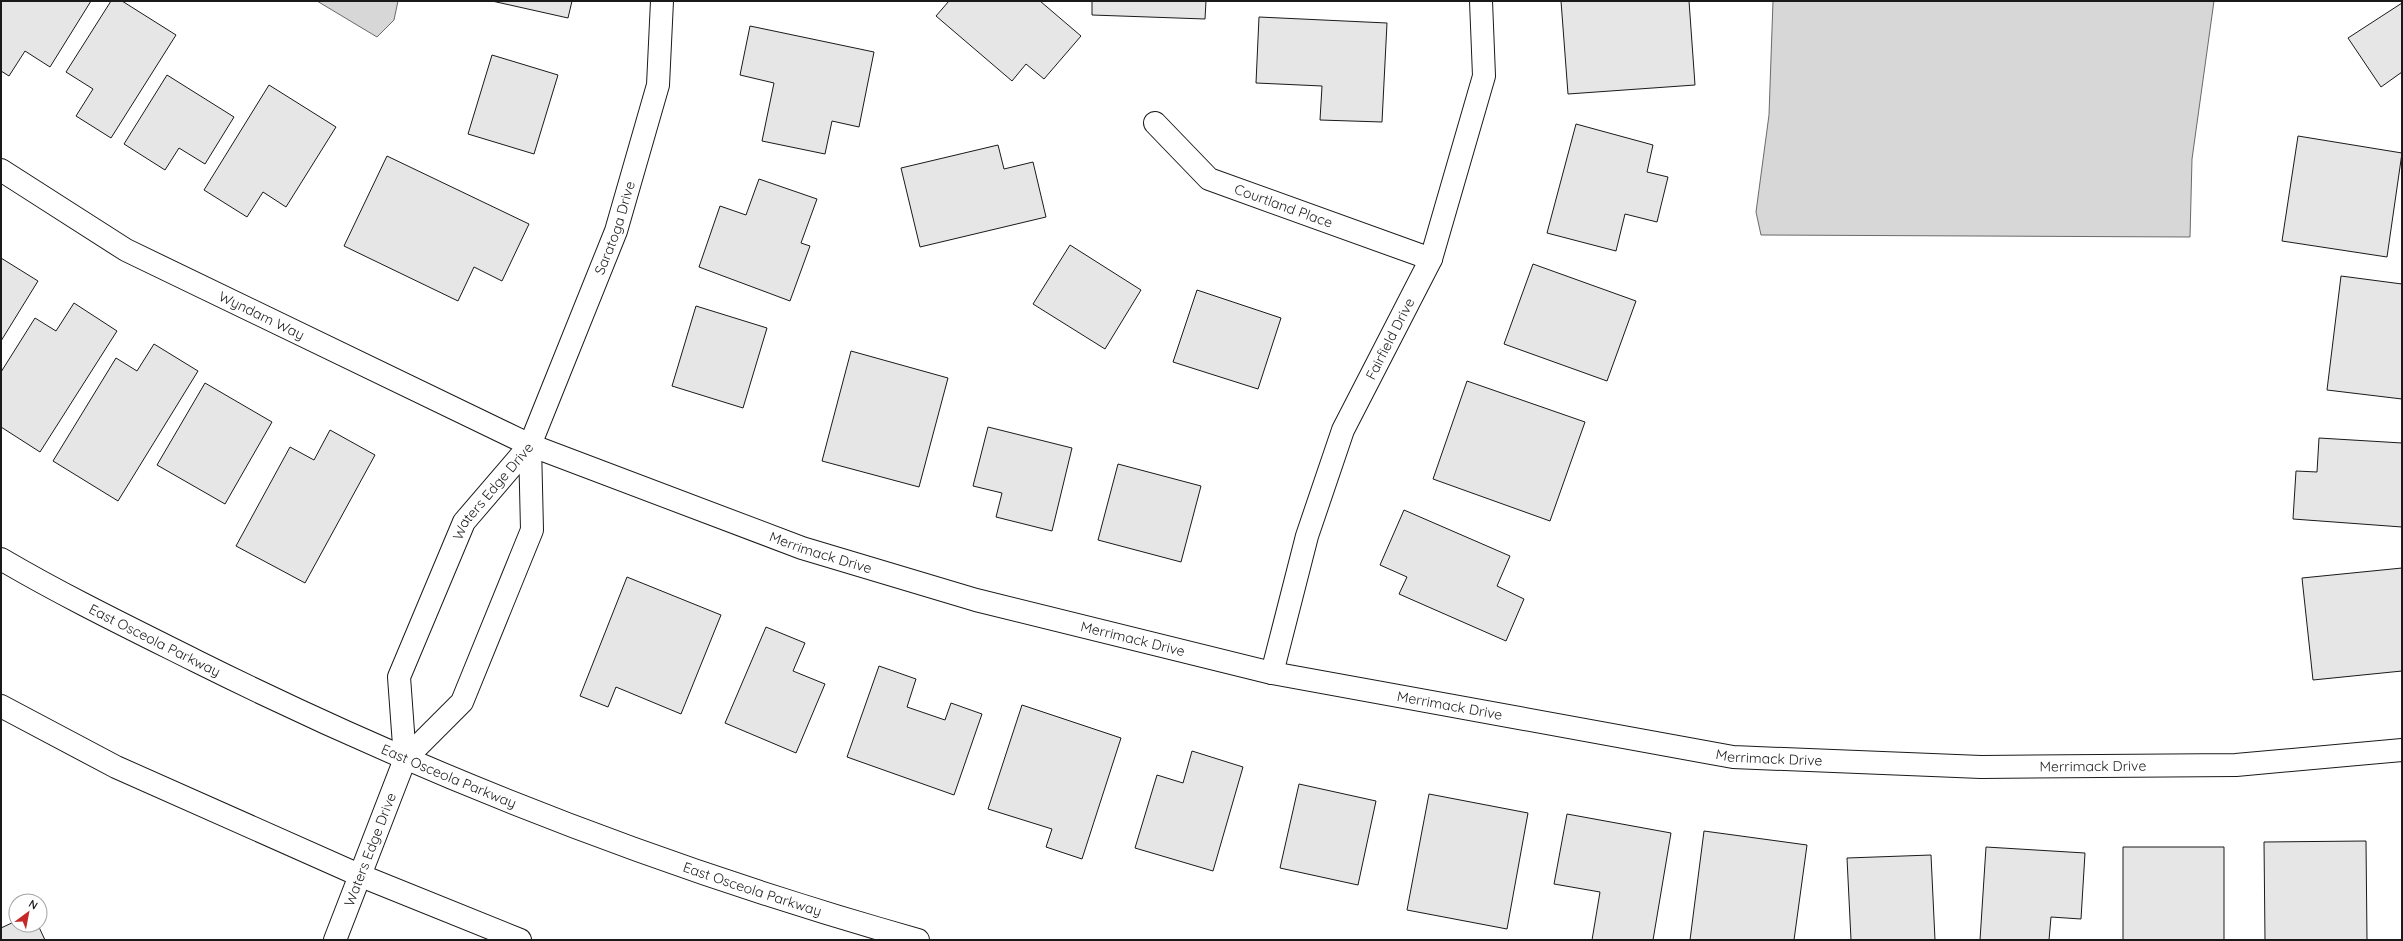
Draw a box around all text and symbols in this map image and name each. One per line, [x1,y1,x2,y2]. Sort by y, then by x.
street label: Saratoga Drive [590,179,639,277]
street label: Courtland Place [1232,180,1335,232]
street label: Wyndam Way [216,287,307,344]
street label: Fairfield Drive [1361,295,1419,383]
street label: Waters Edge Drive [449,439,537,543]
street label: Merrimack Drive [767,527,874,577]
street label: East Osceola Parkway [86,600,224,681]
street label: Merrimack Drive [1079,617,1187,660]
street label: Merrimack Drive [1396,687,1504,724]
street label: East Osceola Parkway [379,740,519,812]
street label: Merrimack Drive [1714,745,1823,770]
street label: Merrimack Drive [2039,757,2146,776]
street label: Waters Edge Drive [340,790,400,909]
street label: East Osceola Parkway [681,858,824,920]
north arrow [8,893,48,933]
text: N [26,896,40,913]

